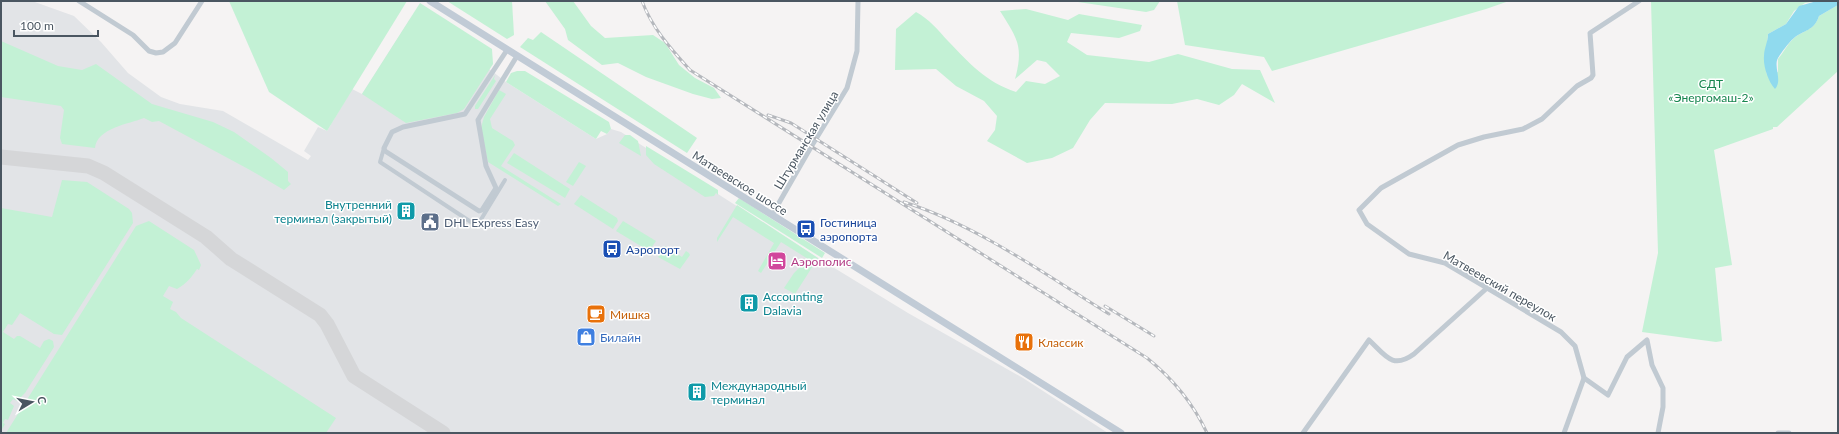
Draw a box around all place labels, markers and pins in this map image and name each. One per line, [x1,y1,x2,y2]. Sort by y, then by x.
place label: Внутренний терминал (закрытый) [274,197,392,226]
building icon: Внутренний терминал (закрытый) [395,200,417,222]
public building icon: DHL Express Easy [419,211,441,233]
place label: DHL Express Easy [444,215,540,230]
place label: Гостиница аэропорта [820,215,877,244]
bus stop icon: Гостиница аэропорта [795,218,817,240]
bus stop icon: Аэропорт [601,238,623,260]
place label: Аэропорт [626,242,680,257]
hotel icon: Аэрополис [766,250,788,272]
place label: Аэрополис [791,254,852,269]
place label: Accounting Dalavia [763,289,823,318]
building icon: Accounting Dalavia [738,292,760,314]
cafe icon: Мишка [585,303,607,325]
place label: Мишка [610,307,650,322]
shop icon: Билайн [575,326,597,348]
place label: Билайн [600,330,641,345]
restaurant icon: Классик [1013,331,1035,353]
place label: Классик [1038,335,1084,350]
place label: Международный терминал [711,378,807,407]
building icon: Международный терминал [686,381,708,403]

